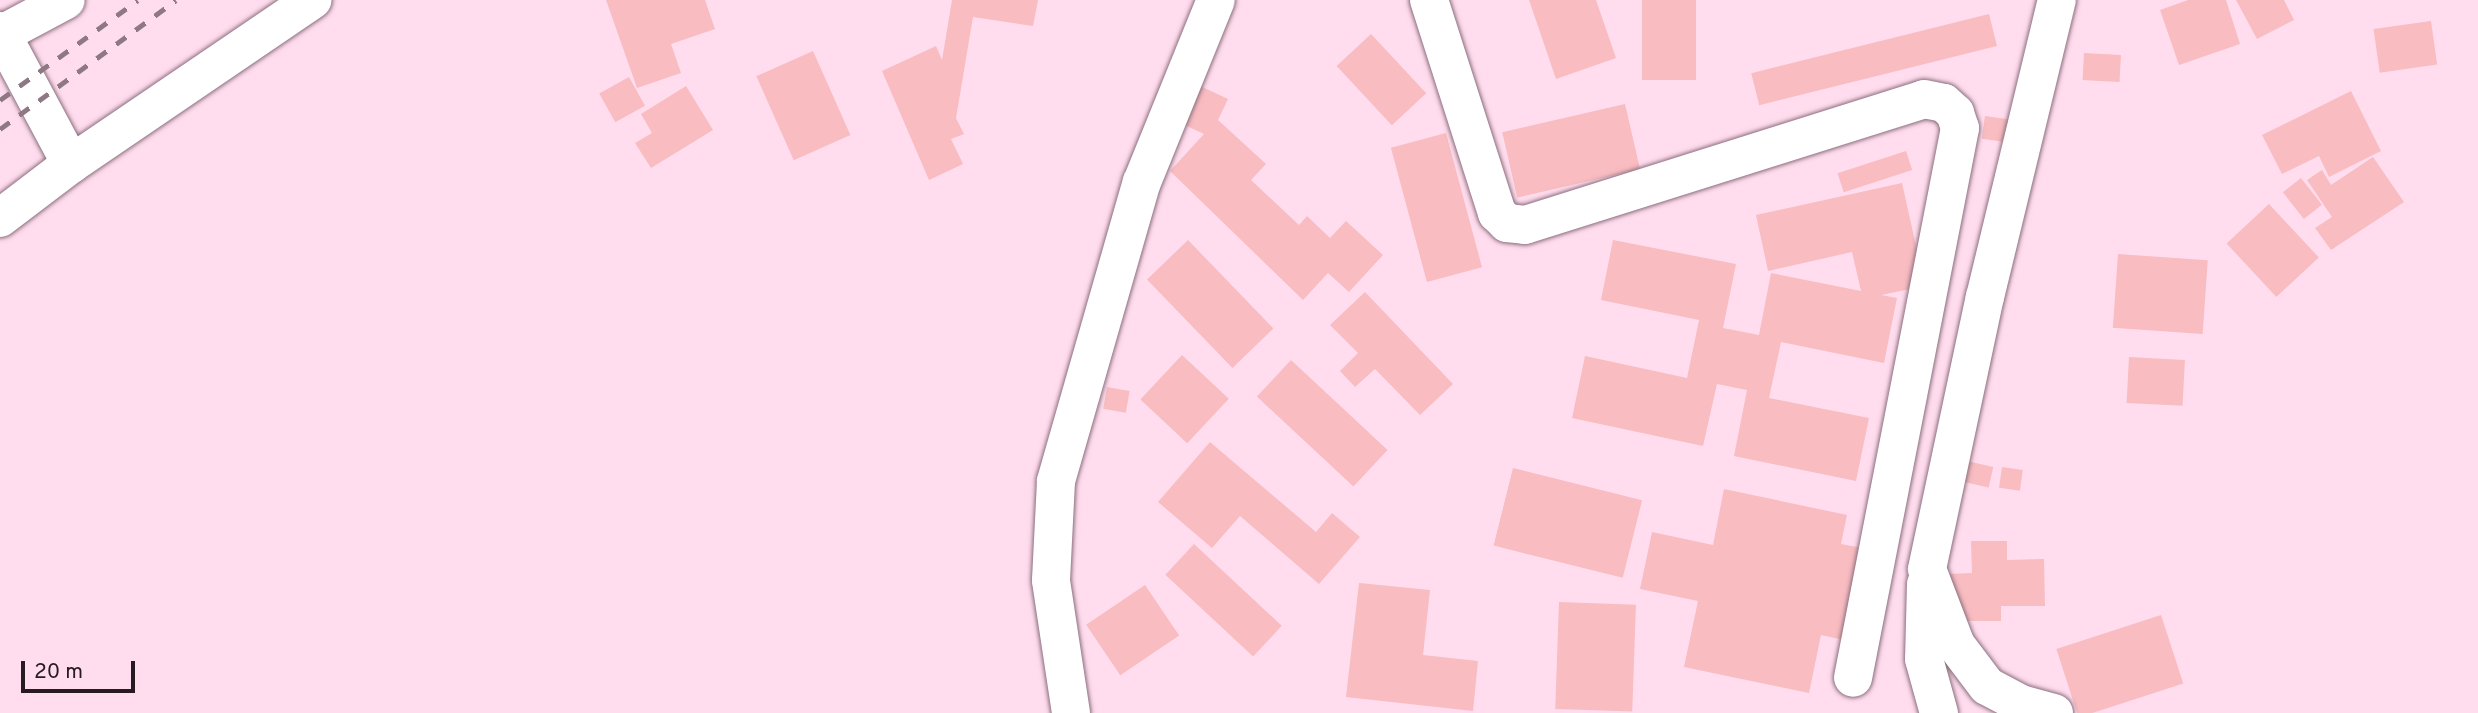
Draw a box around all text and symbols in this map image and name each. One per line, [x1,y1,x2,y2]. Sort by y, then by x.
scale bar [24,646,138,690]
text: 20 m [34,659,83,686]

